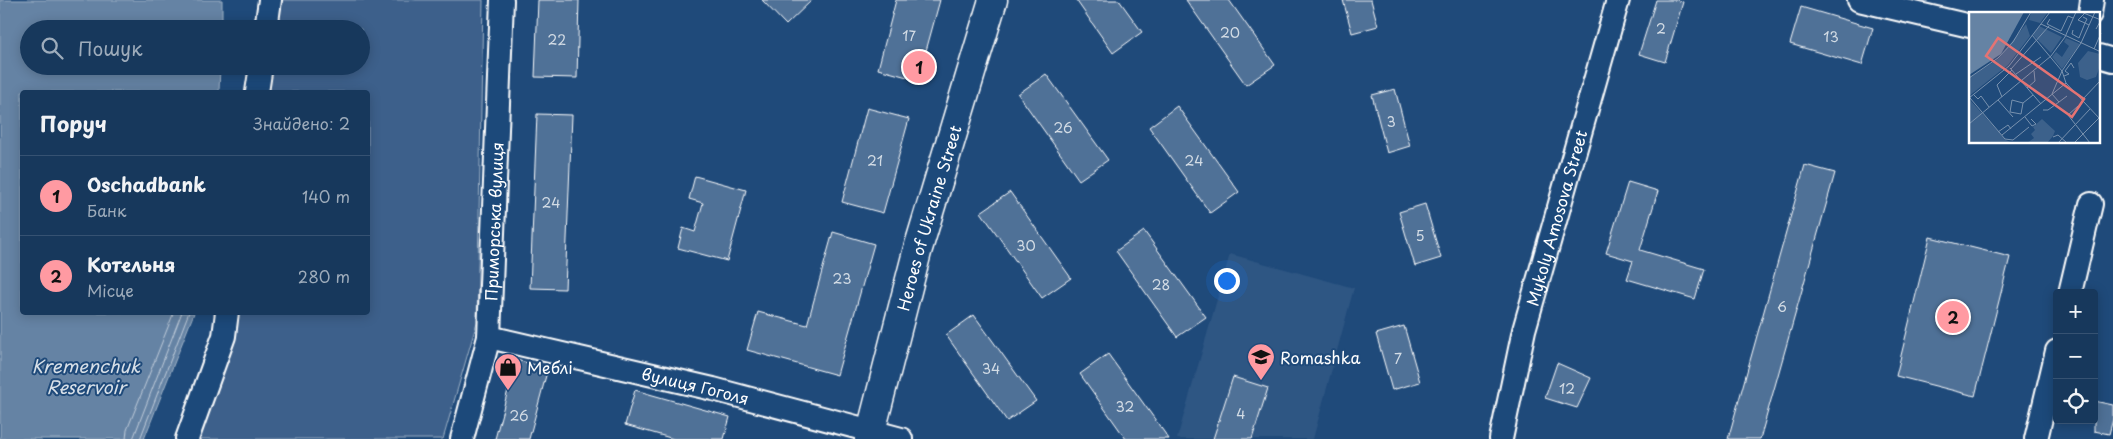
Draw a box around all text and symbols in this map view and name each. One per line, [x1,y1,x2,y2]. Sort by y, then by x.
inset map [1969,12,2100,144]
house number: 2 [1656,18,1666,39]
search box [20,20,370,75]
house number: 20 [1220,22,1240,43]
house number: 17 [902,25,916,46]
house number: 13 [1823,26,1839,47]
house number: 22 [548,29,566,50]
icon: search [38,34,66,62]
text: Пошук [78,34,143,62]
pin: 1 [903,48,935,86]
text: Поруч [40,107,107,139]
text: Знайдено: 2 [253,111,350,135]
house number: 3 [1386,111,1396,132]
house number: 26 [1053,117,1073,138]
street label: Heroes of Ukraine Street [890,122,967,313]
street label: Mykoly Amosova Street [1519,127,1593,309]
street label: Приморська вулиця [478,142,509,302]
house number: 21 [867,150,883,171]
house number: 24 [1185,150,1203,171]
text: Oschadbank [87,170,206,198]
text: 1 [52,184,60,208]
text: 140 m [302,184,350,208]
house number: 24 [542,192,560,213]
text: Банк [87,198,127,222]
house number: 5 [1415,225,1425,246]
house number: 30 [1016,235,1036,256]
text: Котельня [87,250,175,278]
text: 2 [50,264,62,288]
text: 280 m [298,264,350,288]
house number: 23 [833,268,851,289]
your location [1214,268,1240,294]
house number: 28 [1152,274,1170,295]
text: Місце [87,278,134,302]
map controls [2053,289,2098,424]
button: + [2053,289,2098,334]
house number: 6 [1777,296,1787,317]
pin: 2 [1937,298,1969,336]
button: − [2053,334,2098,379]
school or university icon: Romashka [1246,342,1276,381]
place label: Romashka [1280,345,1360,369]
house number: 7 [1394,348,1402,369]
water label: Kremenchuk Reservoir [32,352,141,400]
shop icon: Меблі [493,352,523,391]
place label: Меблі [527,355,573,379]
house number: 34 [982,358,1000,379]
street label: вулиця Гоголя [639,361,752,410]
house number: 12 [1559,378,1575,399]
button: locate [2053,379,2098,424]
house number: 32 [1116,396,1134,417]
house number: 4 [1236,403,1246,424]
house number: 26 [509,405,529,426]

